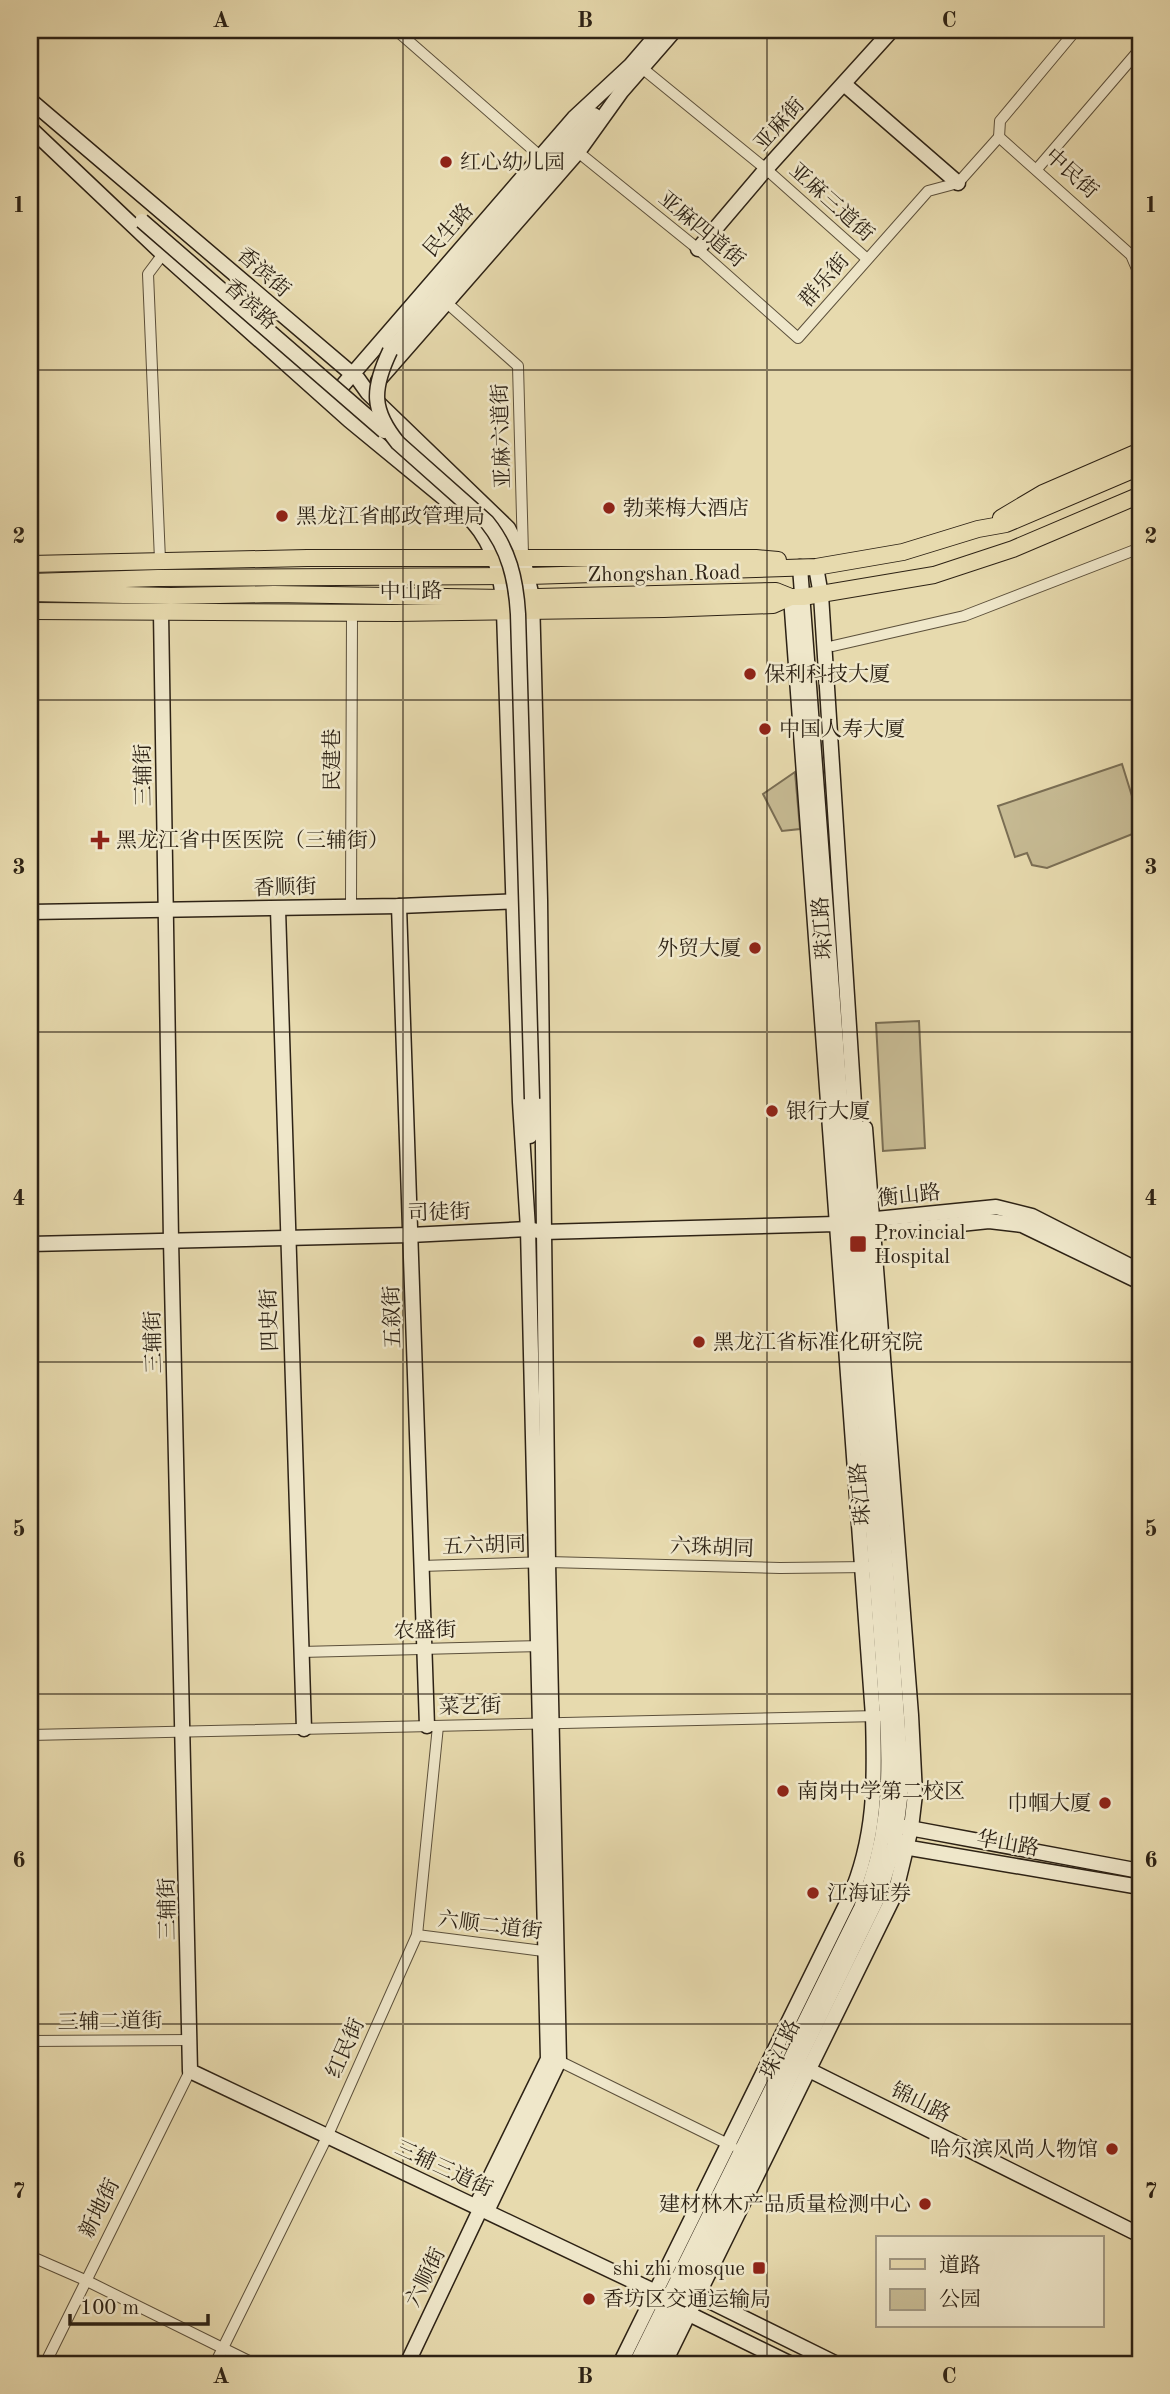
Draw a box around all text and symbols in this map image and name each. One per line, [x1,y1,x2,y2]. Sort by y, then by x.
text: A [212,9,230,32]
text: B [577,9,593,32]
text: C [941,9,957,32]
street label: 亚麻街 [750,93,809,155]
street label: 中民街 [1041,144,1103,203]
place label: 红心幼儿园 [460,151,565,174]
marker: 红心幼儿园 [438,154,454,170]
street label: 亚麻三道街 [785,159,878,246]
street label: 亚麻四道街 [654,187,749,272]
text: 1 [12,194,26,217]
text: 1 [1144,194,1158,217]
street label: 民生路 [419,199,478,262]
street label: 香滨街 [232,243,295,302]
street label: 群乐街 [795,249,854,312]
street label: 香滨路 [220,275,282,334]
street label: 亚麻六道街 [488,383,515,489]
place label: 勃莱梅大酒店 [623,497,749,520]
marker: 勃莱梅大酒店 [601,500,617,516]
place label: 黑龙江省邮政管理局 [296,505,485,528]
marker: 黑龙江省邮政管理局 [274,508,290,524]
text: 2 [12,525,26,548]
text: 2 [1144,525,1158,548]
street label: Zhongshan Road [587,563,741,586]
street label: 中山路 [379,579,443,604]
place label: 保利科技大厦 [764,663,890,686]
marker: 保利科技大厦 [742,666,758,682]
place label: 中国人寿大厦 [779,718,905,741]
marker: 中国人寿大厦 [757,721,773,737]
street label: 民建巷 [321,729,344,792]
street label: 三辅街 [131,743,156,807]
place label: 黑龙江省中医医院（三辅街） [116,829,389,852]
marker: 黑龙江省中医医院（三辅街） [90,830,110,850]
text: 3 [12,856,26,879]
text: 3 [1144,856,1158,879]
street label: 香顺街 [253,875,317,900]
street label: 珠江路 [809,896,836,960]
place label: 外贸大厦 [657,937,741,960]
marker: 外贸大厦 [747,940,763,956]
place label: 银行大厦 [786,1100,870,1123]
marker: 银行大厦 [764,1103,780,1119]
street label: 衡山路 [877,1181,942,1210]
text: 4 [12,1187,26,1210]
text: 4 [1144,1187,1158,1210]
street label: 司徒街 [407,1200,471,1225]
place label: Provincial Hospital [874,1223,966,1268]
marker: Provincial Hospital [848,1234,868,1254]
street label: 五叙街 [380,1285,405,1349]
street label: 四史街 [257,1288,282,1352]
street label: 三辅街 [141,1310,166,1374]
place label: 黑龙江省标准化研究院 [713,1331,923,1354]
marker: 黑龙江省标准化研究院 [691,1334,707,1350]
street label: 珠江路 [846,1462,875,1526]
text: 5 [12,1518,26,1541]
text: 5 [1144,1518,1158,1541]
street label: 五六胡同 [442,1533,526,1558]
street label: 六珠胡同 [670,1535,754,1560]
street label: 农盛街 [393,1617,457,1643]
street label: 菜艺街 [438,1694,502,1719]
place label: 南岗中学第二校区 [797,1780,965,1803]
marker: 南岗中学第二校区 [775,1783,791,1799]
place label: 巾帼大厦 [1007,1792,1091,1815]
marker: 巾帼大厦 [1097,1795,1113,1811]
street label: 华山路 [975,1827,1041,1860]
text: 6 [12,1849,26,1872]
text: 6 [1144,1849,1158,1872]
street label: 三辅街 [155,1877,180,1941]
place label: 江海证券 [827,1882,911,1905]
marker: 江海证券 [805,1885,821,1901]
street label: 六顺二道街 [436,1908,543,1943]
street label: 三辅二道街 [57,2009,163,2034]
street label: 红民街 [322,2015,369,2082]
street label: 珠江路 [756,2016,805,2083]
street label: 锦山路 [887,2078,954,2127]
street label: 三辅三道街 [391,2136,496,2201]
place label: 哈尔滨风尚人物馆 [930,2138,1098,2161]
marker: 哈尔滨风尚人物馆 [1104,2141,1120,2157]
street label: 新地街 [75,2175,124,2242]
text: 7 [12,2180,26,2203]
text: 7 [1144,2180,1158,2203]
place label: 建材林木产品质量检测中心 [659,2193,911,2216]
marker: 建材林木产品质量检测中心 [917,2196,933,2212]
legend [876,2236,1104,2328]
street label: 六顺街 [401,2244,450,2311]
text: 道路 [939,2254,981,2277]
place label: shi zhi mosque [613,2259,745,2280]
marker: shi zhi mosque [751,2260,767,2276]
scale bar [70,2282,208,2326]
place label: 香坊区交通运输局 [603,2288,771,2311]
text: 公园 [939,2288,981,2311]
marker: 香坊区交通运输局 [581,2291,597,2307]
text: 100 m [80,2298,139,2319]
text: A [212,2365,230,2388]
text: B [577,2365,593,2388]
text: C [941,2365,957,2388]

